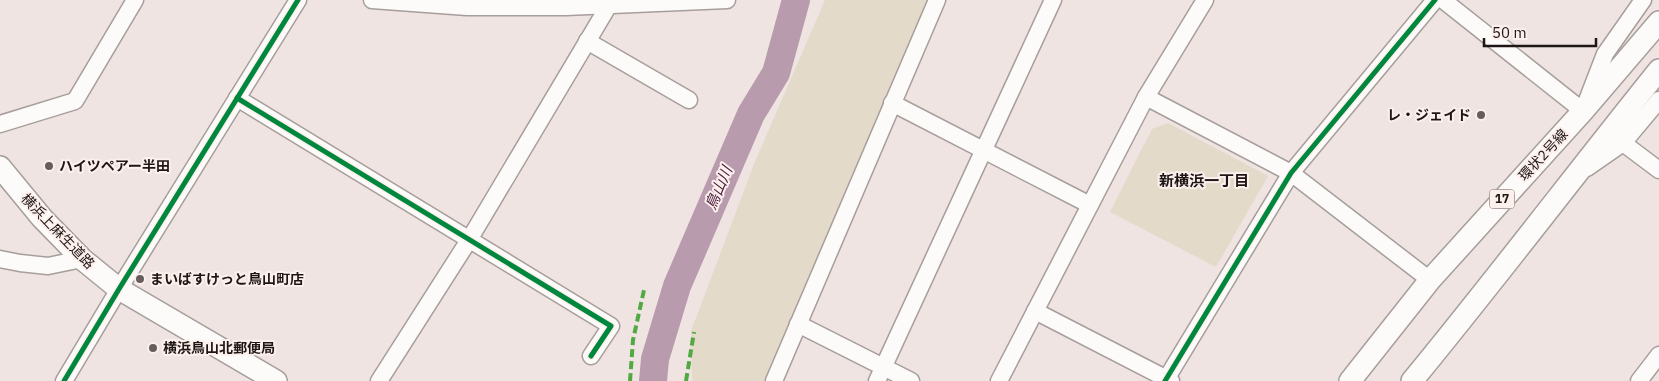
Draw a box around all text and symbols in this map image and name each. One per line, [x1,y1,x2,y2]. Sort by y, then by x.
scale bar [1484,15,1596,47]
text: 50 m [1492,23,1527,42]
place label: レ・ジェイド [1387,106,1471,124]
marker: レ・ジェイド [1475,109,1487,121]
street label: 環状2号線 [1514,125,1572,185]
place label: ハイツペアー半田 [59,157,170,175]
marker: ハイツペアー半田 [43,160,55,172]
water label: 鳥山川 [701,162,737,212]
district label: 新横浜一丁目 [1159,171,1249,190]
street label: 横浜上麻生道路 [17,190,99,272]
road number: 17 [1490,190,1514,208]
place label: まいばすけっと鳥山町店 [150,270,304,288]
marker: まいばすけっと鳥山町店 [134,273,146,285]
place label: 横浜鳥山北郵便局 [163,339,275,357]
marker: 横浜鳥山北郵便局 [147,342,159,354]

